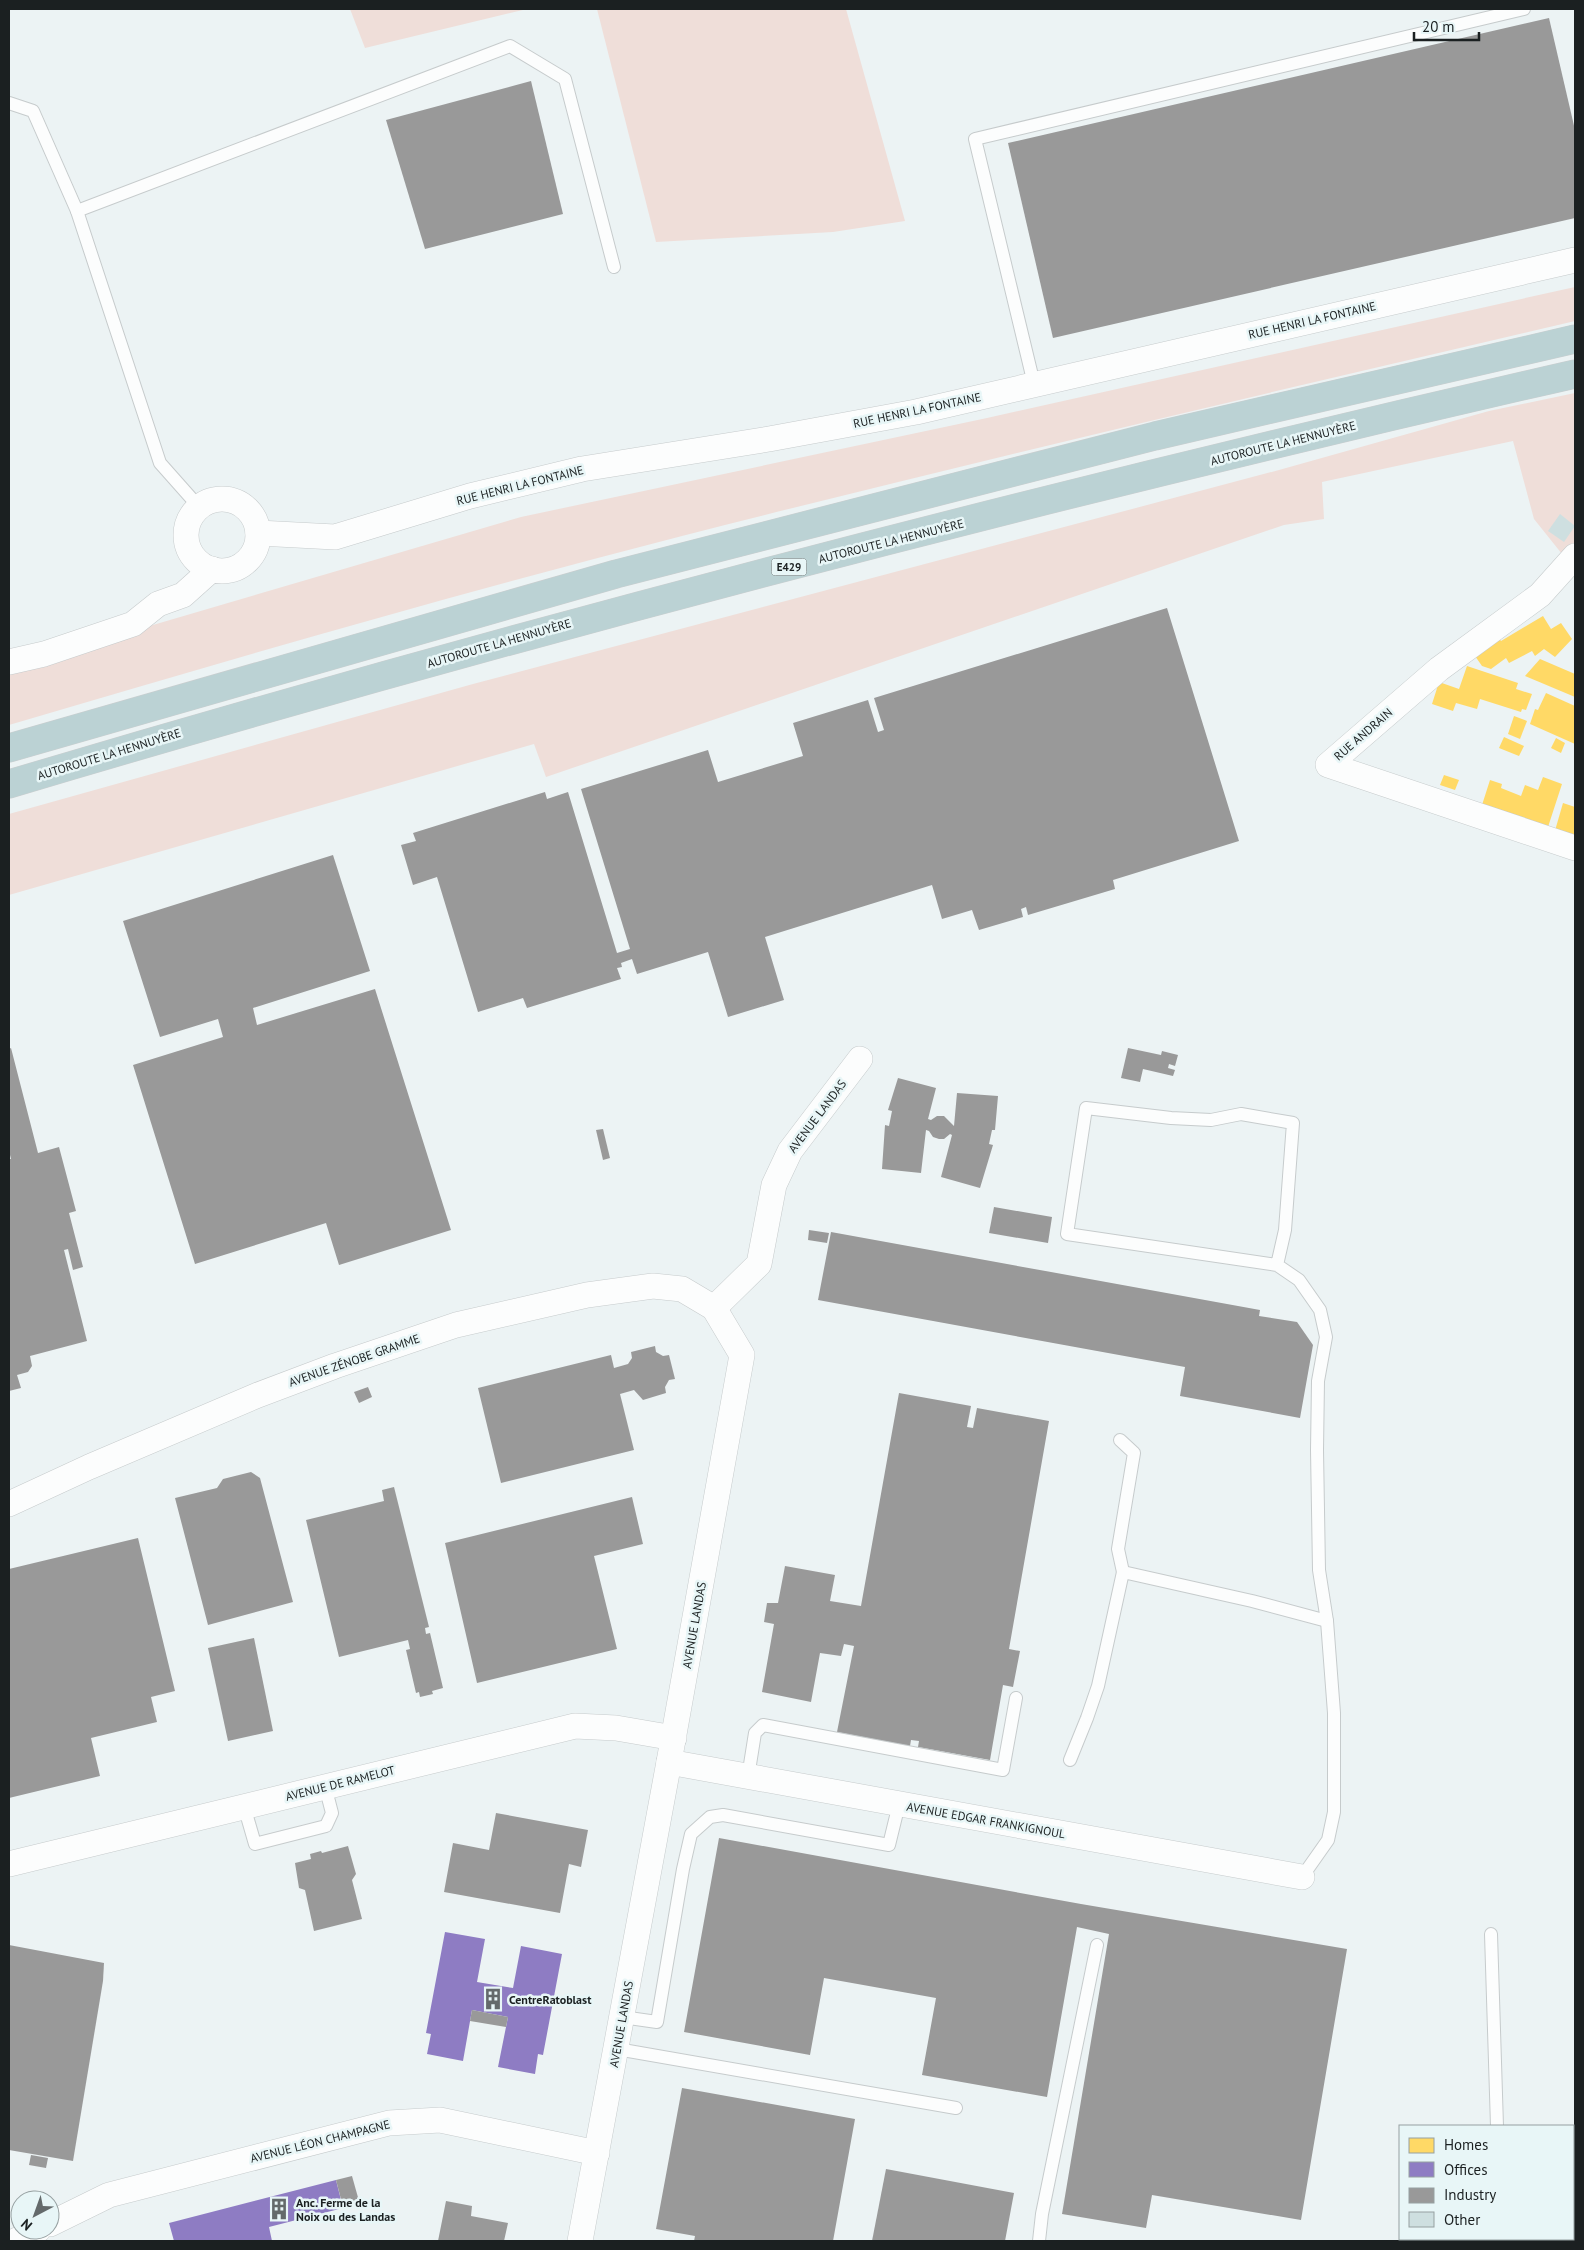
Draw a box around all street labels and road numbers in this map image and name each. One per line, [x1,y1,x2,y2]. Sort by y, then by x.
street label: RUE HENRI LA FONTAINE [1247,298,1377,342]
street label: RUE HENRI LA FONTAINE [852,389,982,431]
street label: AUTOROUTE LA HENNUYÈRE [1209,418,1357,468]
street label: RUE HENRI LA FONTAINE [455,462,585,508]
street label: AUTOROUTE LA HENNUYÈRE [817,516,965,566]
road number: E429 [772,558,806,576]
street label: AUTOROUTE LA HENNUYÈRE [425,615,573,671]
street label: RUE ANDRAIN [1331,705,1395,763]
street label: AUTOROUTE LA HENNUYÈRE [35,725,183,783]
street label: AVENUE LANDAS [785,1077,849,1155]
street label: AVENUE ZÉNOBE GRAMME [287,1331,421,1389]
street label: AVENUE LANDAS [679,1581,709,1669]
street label: AVENUE DE RAMELOT [284,1762,397,1804]
street label: AVENUE EDGAR FRANKIGNOUL [905,1799,1067,1841]
street label: AVENUE LANDAS [606,1980,636,2068]
street label: AVENUE LÉON CHAMPAGNE [249,2116,391,2166]

